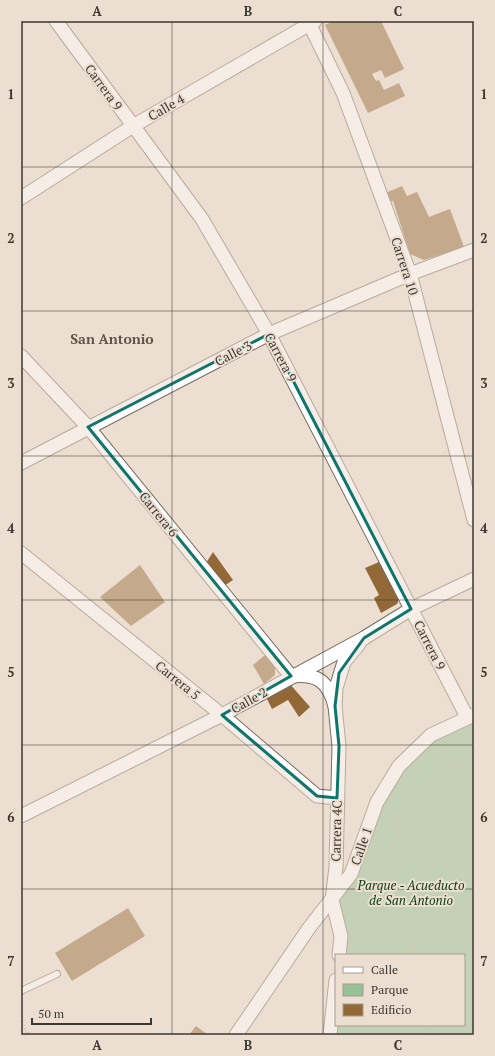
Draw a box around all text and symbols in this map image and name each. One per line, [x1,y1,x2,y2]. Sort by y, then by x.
text: A [92,2,102,20]
text: B [244,2,252,20]
text: C [394,2,402,20]
street label: Carrera 9 [81,60,127,114]
text: 1 [7,85,15,103]
text: 1 [480,85,488,103]
street label: Calle 4 [144,89,188,125]
text: 2 [7,229,15,247]
text: 2 [480,229,488,247]
street label: Carrera 10 [387,235,423,297]
district label: San Antonio [70,329,154,348]
street label: Carrera 9 [261,329,301,385]
street label: Calle 3 [211,336,255,370]
text: 3 [7,374,15,392]
text: 3 [480,374,488,392]
street label: Carrera 6 [135,488,183,540]
text: 4 [7,519,15,537]
text: 4 [480,519,488,537]
street label: Carrera 9 [410,617,450,673]
street label: Carrera 5 [152,656,204,704]
text: 5 [7,663,15,681]
text: 5 [480,663,488,681]
street label: Calle 2 [227,683,271,717]
street label: Carrera 4C [326,800,346,862]
text: 6 [7,808,15,826]
text: 6 [480,808,488,826]
street label: Calle 1 [346,824,376,868]
park label: Parque - Acueducto de San Antonio [356,876,465,909]
text: 7 [7,952,15,970]
text: 7 [480,952,488,970]
legend [335,954,465,1026]
text: Calle [371,962,398,977]
text: Parque [371,982,408,997]
scale bar [32,1000,151,1026]
text: Edificio [371,1002,412,1017]
text: 50 m [38,1006,65,1021]
text: A [92,1036,102,1054]
text: B [244,1036,252,1054]
text: C [394,1036,402,1054]

